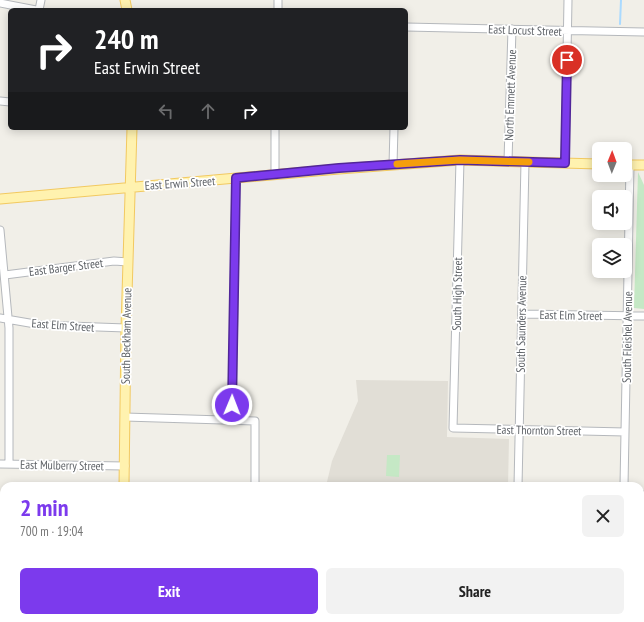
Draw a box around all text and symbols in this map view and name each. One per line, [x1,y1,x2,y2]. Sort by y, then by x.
text: 240 m [94,20,158,57]
street label: East Locust Street [488,21,563,39]
icon: right [28,24,80,76]
pin [550,43,584,77]
street label: North Emmett Avenue [501,49,519,141]
icon: arrive [556,49,578,71]
text: East Erwin Street [94,56,200,79]
icon: left [155,100,177,122]
icon: ahead [197,100,219,122]
icon: right [239,100,261,122]
north arrow [592,142,632,182]
map controls [592,142,632,278]
street label: East Erwin Street [144,173,216,193]
button: sound [592,190,632,230]
button: layers [592,238,632,278]
street label: East Barger Street [28,255,105,279]
street label: South High Street [449,256,465,331]
street label: South Saunders Avenue [513,275,529,373]
street label: South Beckham Avenue [118,288,134,384]
street label: South Fleishel Avenue [619,291,635,383]
street label: East Elm Street [539,307,603,323]
street label: East Elm Street [31,315,96,335]
position arrow [211,384,253,426]
street label: East Thornton Street [496,422,582,438]
street label: East Mulberry Street [20,457,105,473]
text: 2 min [20,492,68,523]
button: close [582,495,624,537]
text: 700 m · 19:04 [20,523,83,540]
button: Exit [20,568,318,614]
button: Share [326,568,624,614]

